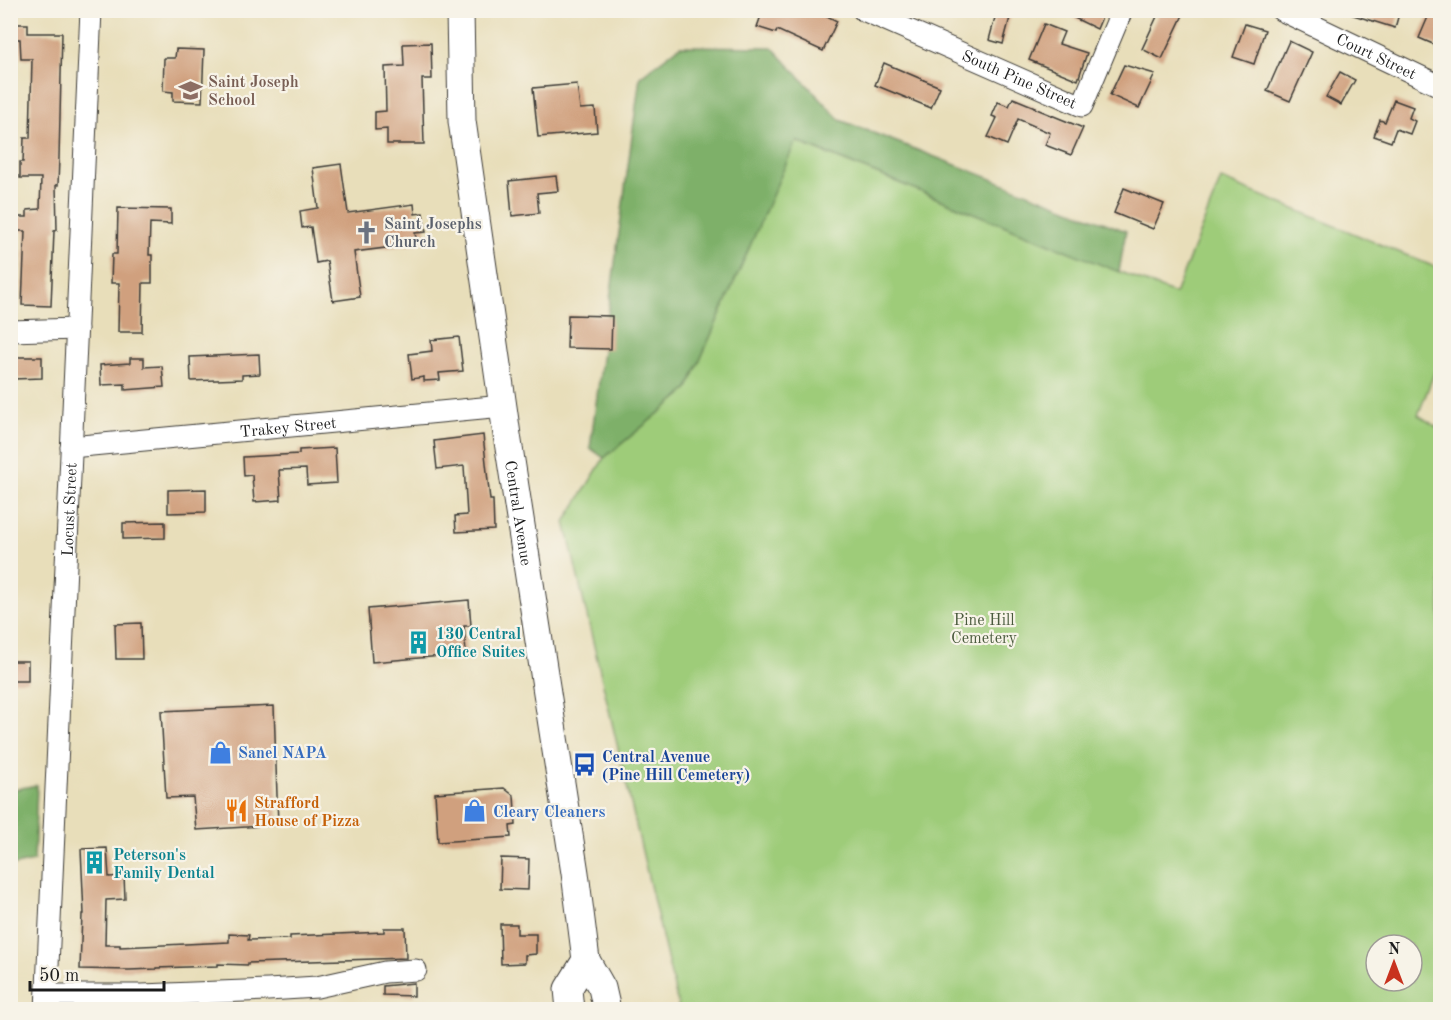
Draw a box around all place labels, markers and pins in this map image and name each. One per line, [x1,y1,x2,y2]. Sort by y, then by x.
place label: Saint Joseph School [208,75,299,109]
school or university icon: Saint Joseph School [177,77,203,103]
place label: Saint Josephs Church [384,217,482,251]
church icon: Saint Josephs Church [353,219,379,245]
place label: 130 Central Office Suites [436,627,525,661]
building icon: 130 Central Office Suites [405,629,431,655]
shop icon: Sanel NAPA [207,739,233,765]
place label: Sanel NAPA [238,746,327,762]
place label: Central Avenue (Pine Hill Cemetery) [602,750,750,784]
bus stop icon: Central Avenue (Pine Hill Cemetery) [571,752,597,778]
place label: Strafford House of Pizza [254,796,360,830]
restaurant icon: Strafford House of Pizza [223,798,249,824]
shop icon: Cleary Cleaners [462,798,488,824]
place label: Cleary Cleaners [493,805,606,821]
place label: Peterson's Family Dental [113,848,215,882]
building icon: Peterson's Family Dental [82,850,108,876]

